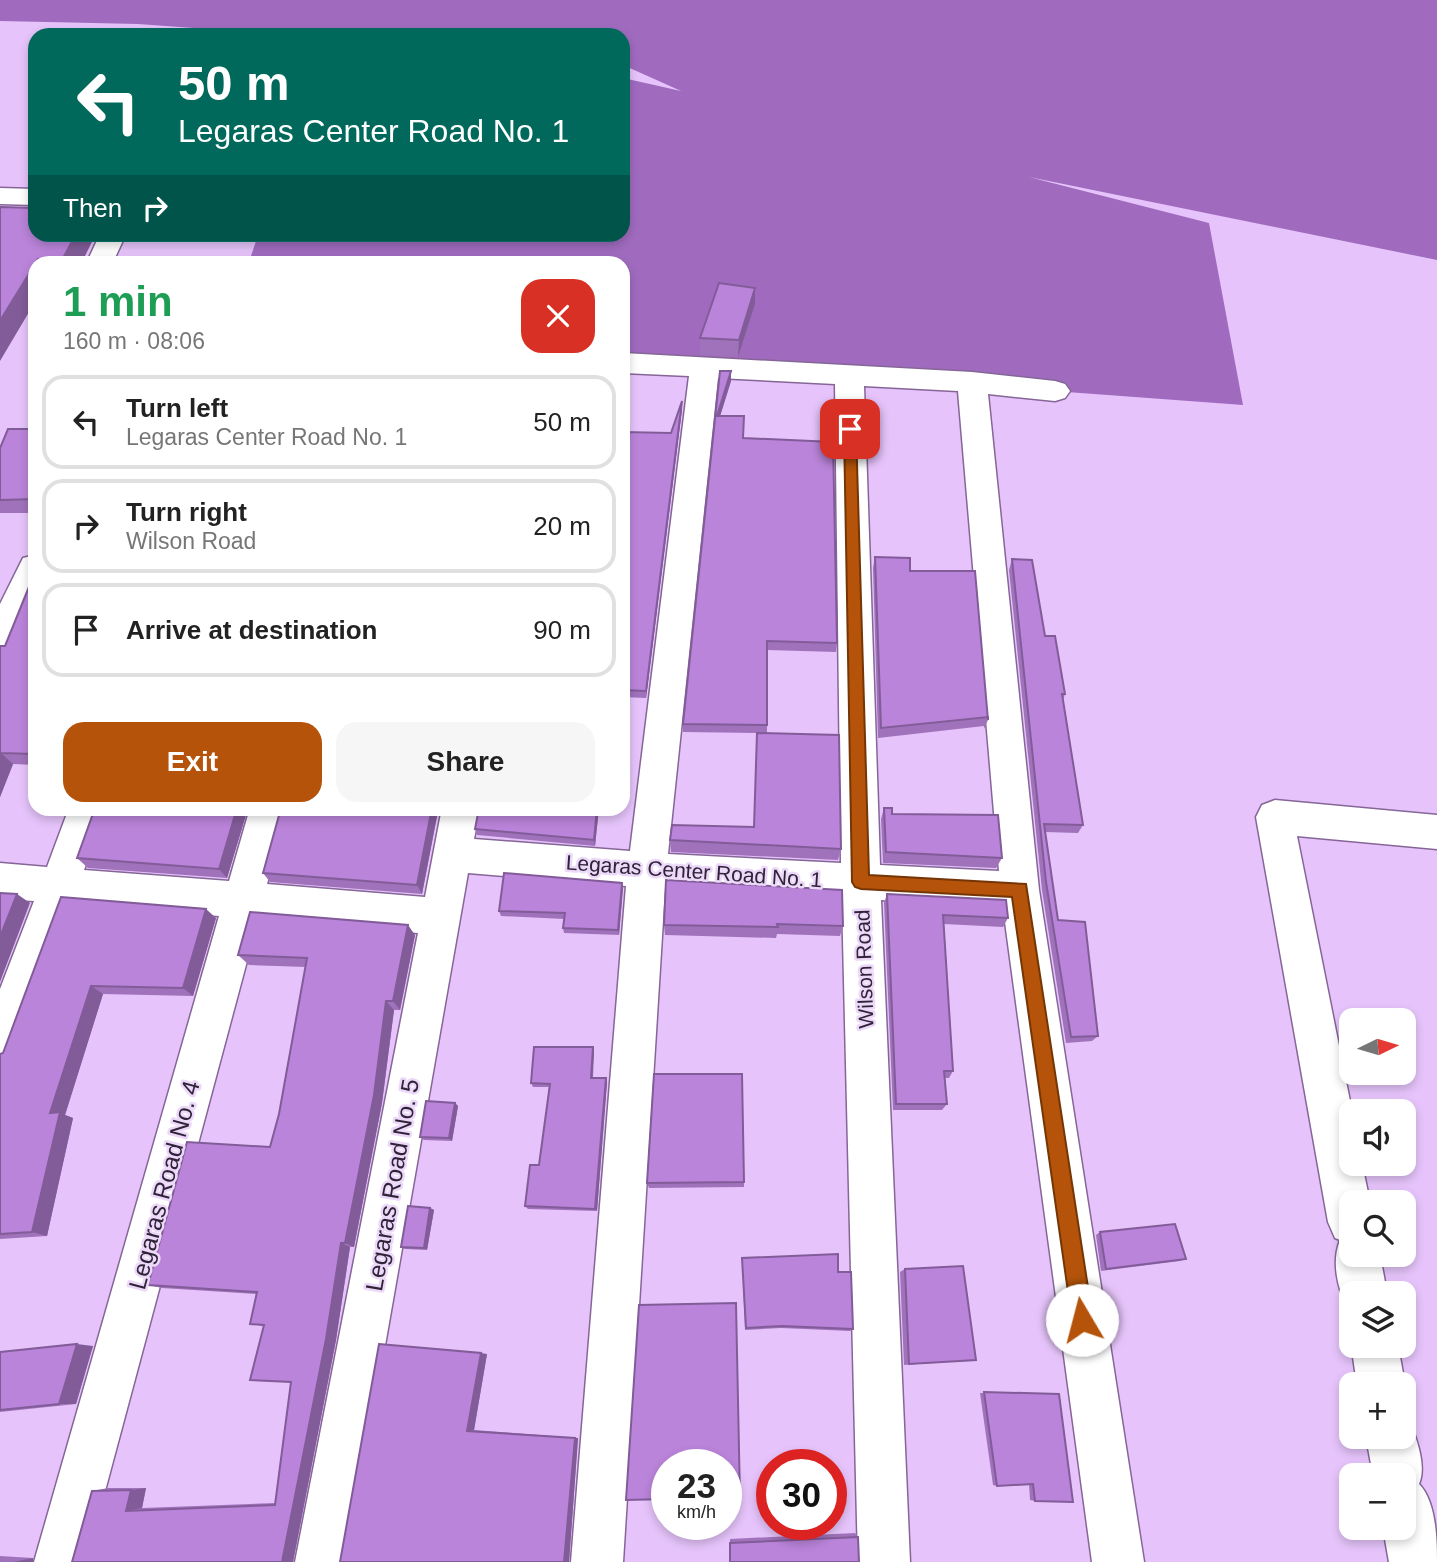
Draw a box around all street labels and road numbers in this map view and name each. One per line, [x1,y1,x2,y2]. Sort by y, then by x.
street label: Legaras Center Road No. 1 [565,851,823,891]
street label: Wilson Road [850,909,878,1029]
street label: Legaras Road No. 5 [360,1077,424,1293]
street label: Legaras Road No. 4 [123,1078,205,1292]

